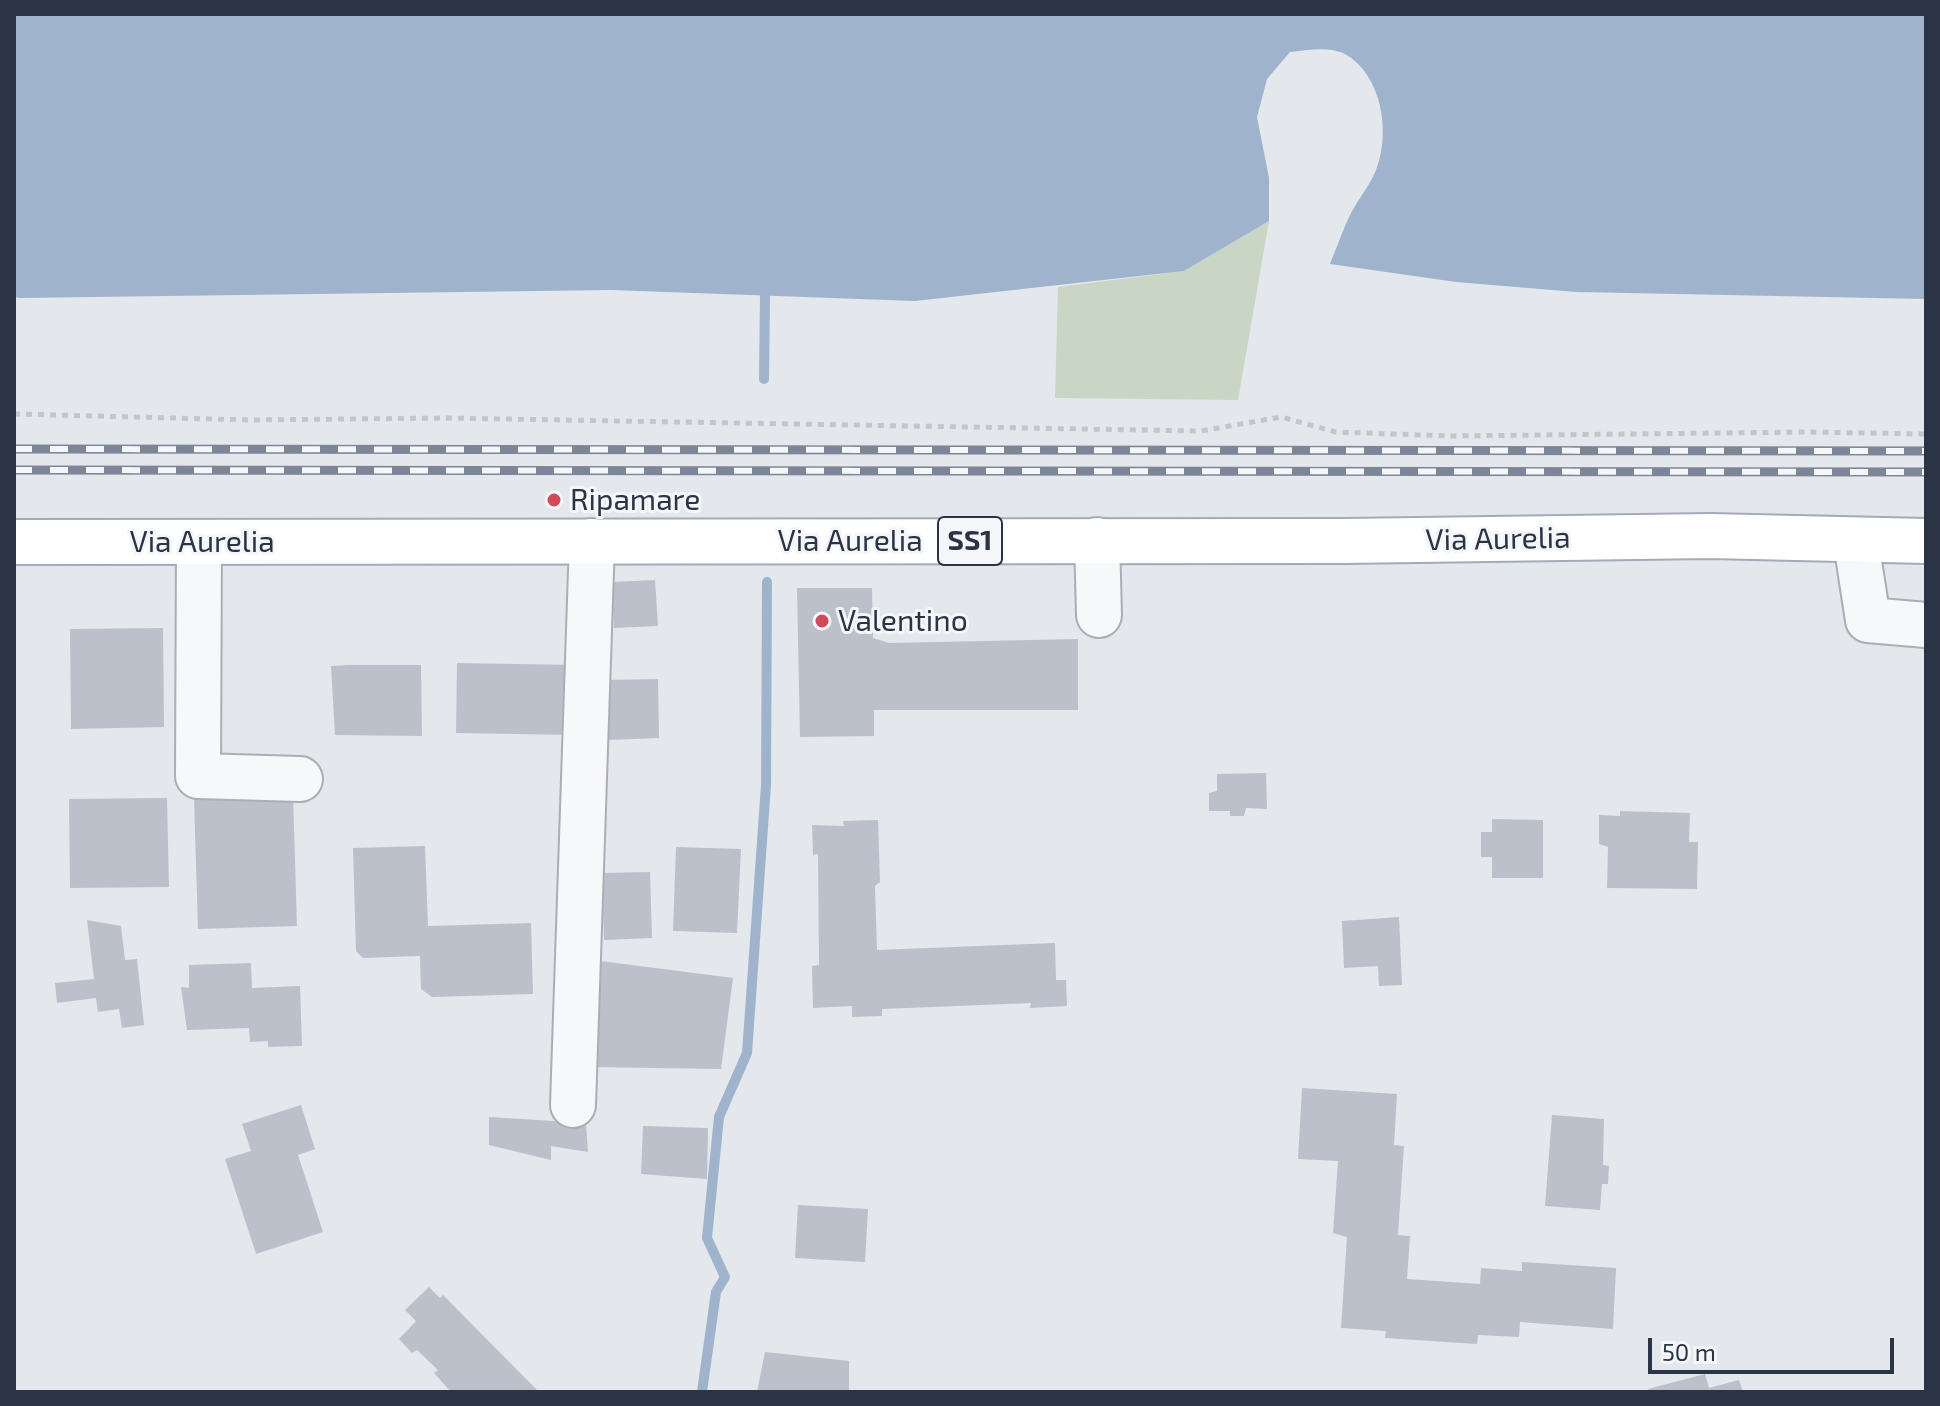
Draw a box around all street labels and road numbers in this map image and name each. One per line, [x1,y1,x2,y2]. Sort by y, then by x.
road number: SS1 [938,517,1002,565]
street label: Via Aurelia [1425,520,1571,558]
street label: Via Aurelia [777,523,923,559]
street label: Via Aurelia [129,524,275,560]

